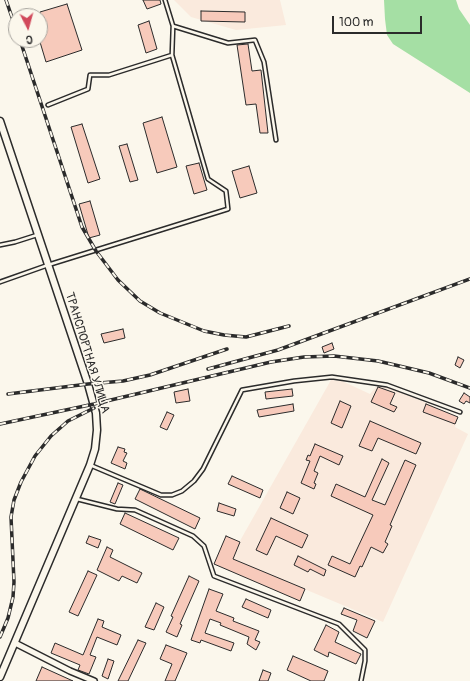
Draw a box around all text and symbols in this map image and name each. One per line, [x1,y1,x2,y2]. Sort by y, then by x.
north arrow [8,8,48,48]
scale bar [334,8,424,34]
text: 100 m [339,15,373,30]
text: С [25,33,33,46]
street label: ТРАНСПОРТНАЯ УЛИЦА [62,291,112,415]

